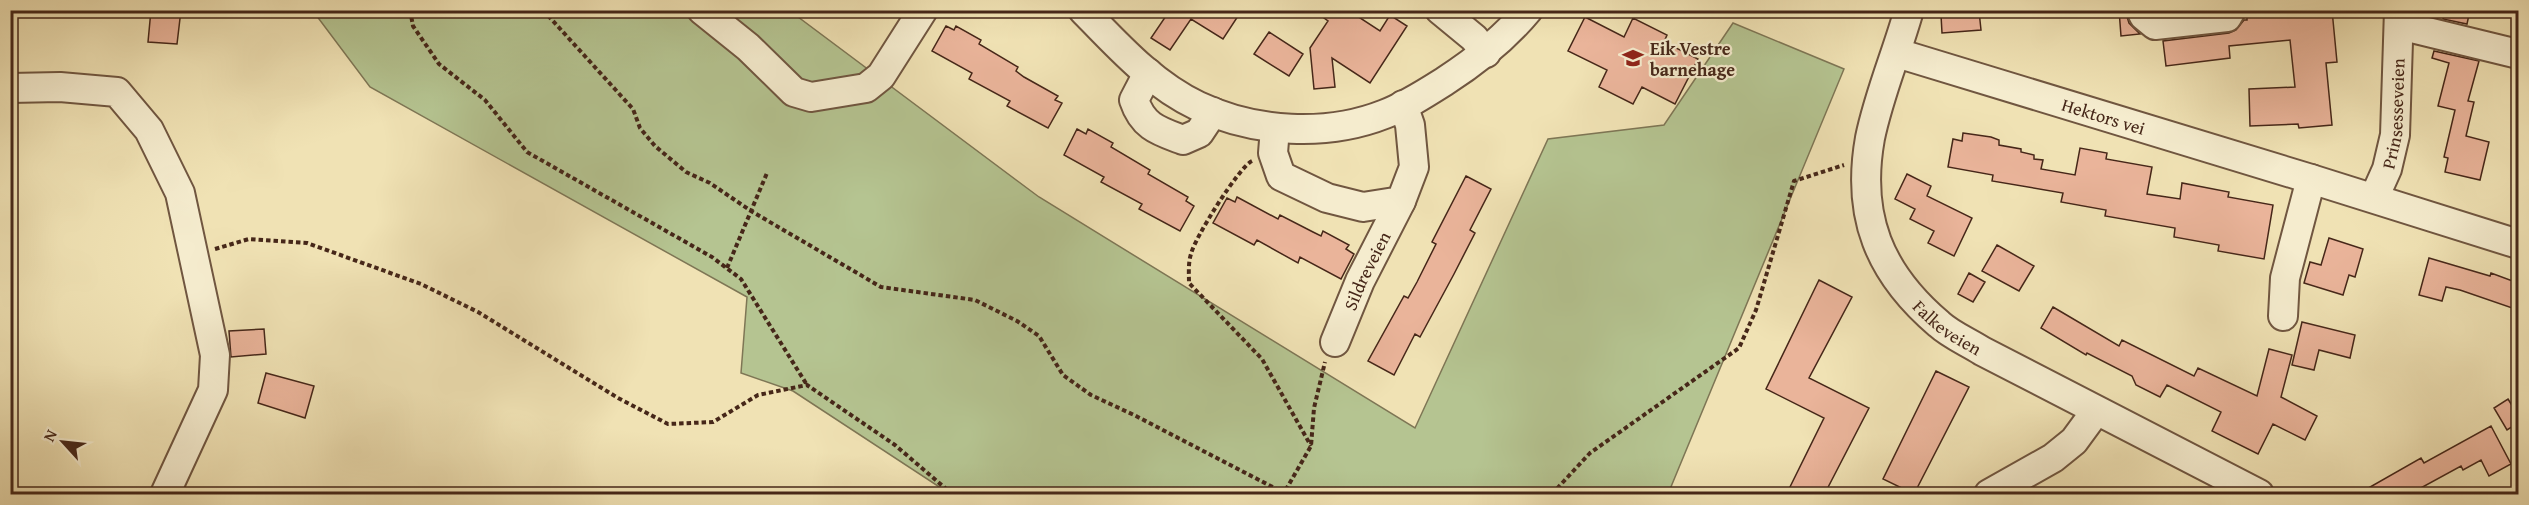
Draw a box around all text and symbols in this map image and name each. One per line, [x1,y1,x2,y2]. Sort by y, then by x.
place label: Eik Vestre barnehage [1650,35,1735,83]
school or university icon: Eik Vestre barnehage [1621,46,1645,70]
street label: Prinsesseveien [2374,58,2411,172]
street label: Hektors vei [2059,90,2149,141]
street label: Sildreveien [1336,226,1397,314]
street label: Falkeveien [1907,293,1987,361]
north arrow [33,412,93,472]
text: N [37,425,63,445]

